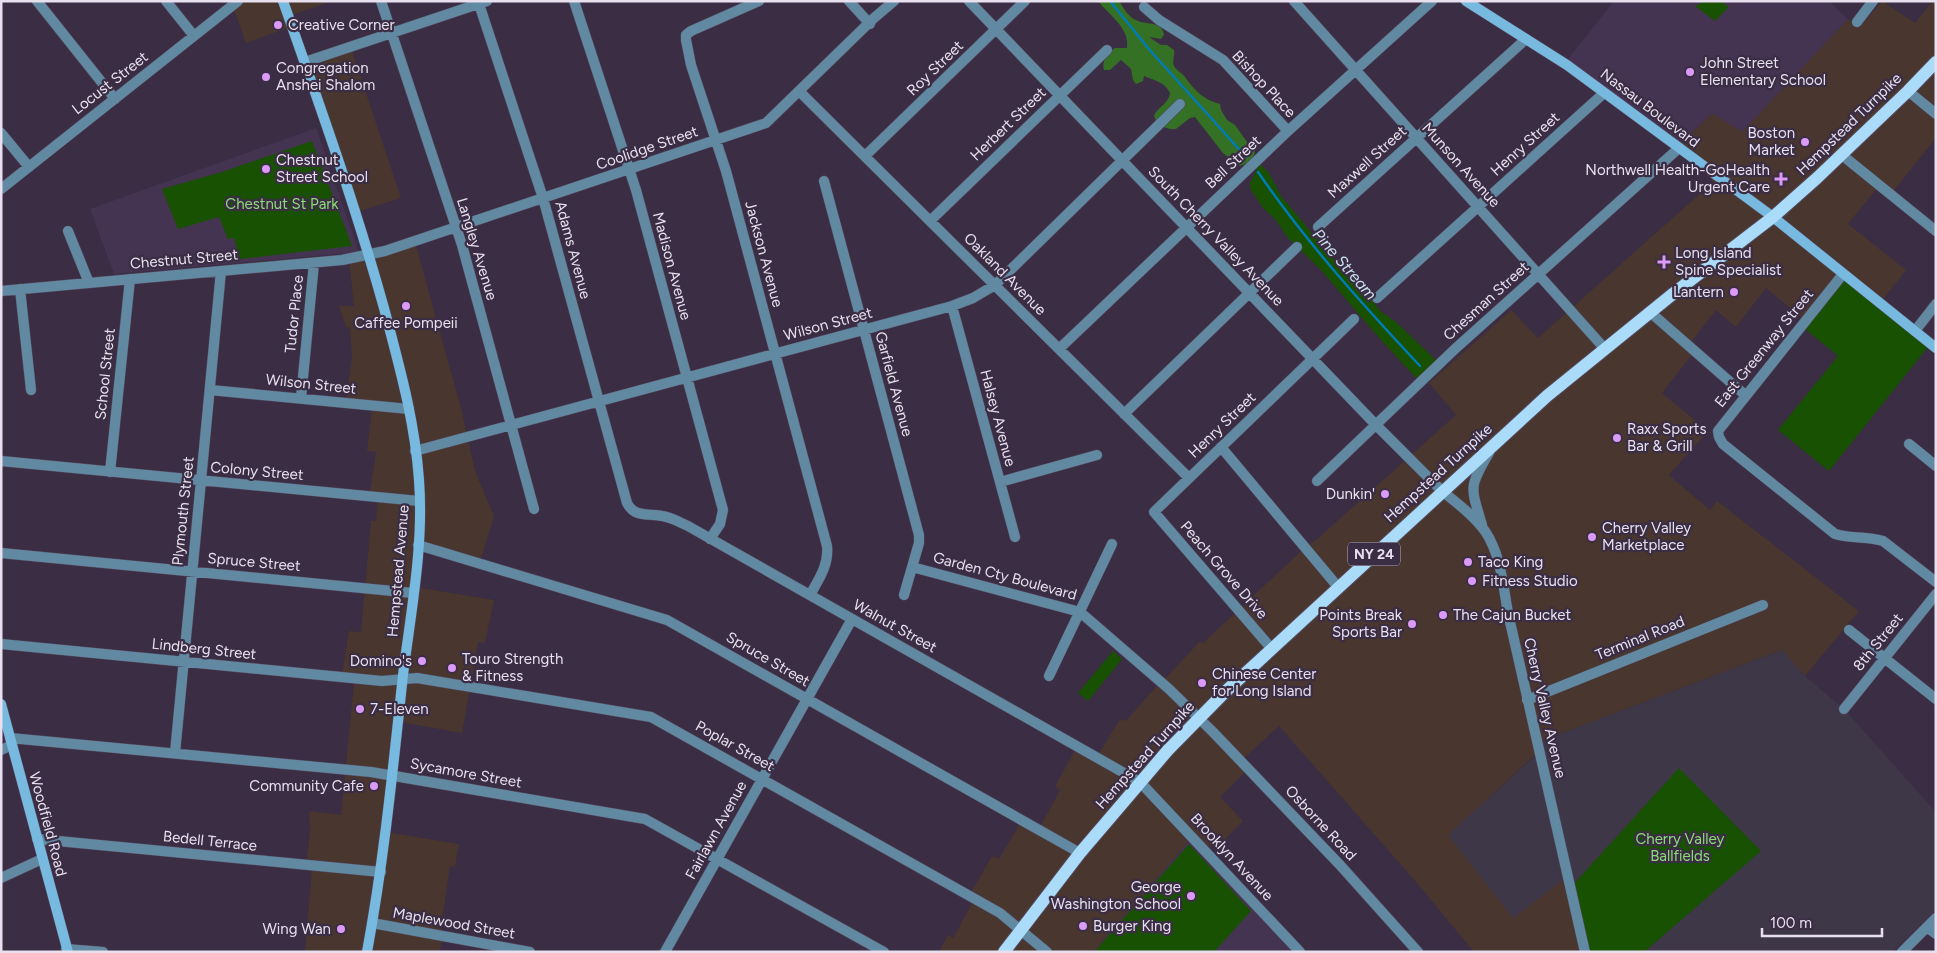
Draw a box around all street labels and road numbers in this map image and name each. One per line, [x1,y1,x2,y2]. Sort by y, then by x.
street label: Roy Street [903,36,967,99]
street label: Bishop Place [1228,47,1300,121]
street label: Locust Street [68,48,152,118]
street label: Nassau Boulevard [1597,65,1703,151]
street label: Hempstead Turnpike [1793,69,1905,179]
street label: Herbert Street [967,83,1050,164]
street label: Henry Street [1487,108,1563,180]
street label: Munson Avenue [1418,119,1504,211]
street label: Coolidge Street [594,122,701,174]
street label: Maxwell Street [1324,122,1410,202]
street label: Bell Street [1201,131,1265,192]
street label: South Cherry Valley Avenue [1144,162,1288,310]
street label: Langley Avenue [453,196,501,302]
street label: Adams Avenue [551,199,595,301]
street label: Jackson Avenue [741,199,787,309]
street label: Madison Avenue [649,210,695,322]
street label: Oakland Avenue [960,229,1050,319]
street label: Chestnut Street [129,245,239,273]
street label: Chesman Street [1440,258,1533,344]
street label: Tudor Place [281,274,307,354]
street label: East Greenway Street [1711,285,1817,411]
street label: Wilson Street [782,303,875,344]
street label: School Street [91,327,119,421]
street label: Garfield Avenue [871,330,917,438]
street label: Halsey Avenue [976,368,1020,468]
street label: Wilson Street [265,370,357,398]
street label: Henry Street [1185,388,1260,462]
street label: Hempstead Turnpike [1380,420,1496,526]
street label: Plymouth Street [168,455,198,566]
street label: Colony Street [210,458,305,484]
street label: Hempstead Avenue [383,504,413,638]
street label: Peach Grove Drive [1177,517,1271,623]
road number: NY 24 [1348,542,1400,566]
street label: Garden Cty Boulevard [931,548,1079,604]
street label: Spruce Street [207,549,302,575]
street label: Walnut Street [850,596,940,657]
street label: 8th Street [1849,609,1907,674]
street label: Terminal Road [1593,612,1687,664]
street label: Spruce Street [723,628,813,690]
street label: Lindberg Street [151,635,257,663]
street label: Cherry Valley Avenue [1520,636,1570,780]
street label: Hempstead Turnpike [1092,697,1198,813]
street label: Poplar Street [692,717,778,775]
street label: Sycamore Street [409,754,524,792]
street label: Woodfield Road [25,770,71,878]
street label: Fairlawn Avenue [682,778,750,882]
street label: Osborne Road [1282,782,1360,864]
street label: Brooklyn Avenue [1187,810,1277,904]
street label: Bedell Terrace [162,827,258,855]
street label: Maplewood Street [391,903,517,943]

